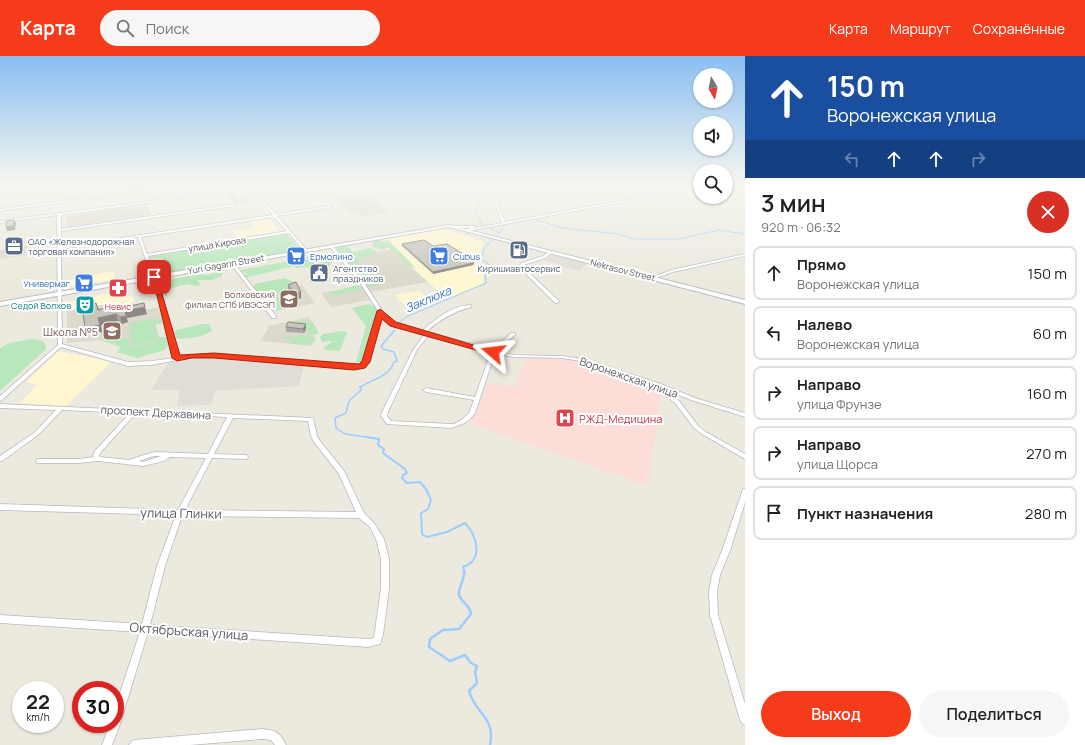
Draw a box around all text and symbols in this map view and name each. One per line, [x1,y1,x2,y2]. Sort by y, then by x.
search box [100,10,380,46]
text: Карта [20,15,76,41]
icon: search [114,17,136,39]
text: Поиск [146,18,189,39]
text: Карта [829,19,868,38]
text: Маршрут [890,19,951,38]
text: Сохранённые [973,19,1065,38]
text: 150 m [827,67,905,105]
north arrow [693,68,733,108]
map controls [693,68,733,204]
icon: ahead [761,72,813,124]
text: Воронежская улица [827,103,996,127]
button: sound [693,116,733,156]
icon: left [841,148,863,170]
icon: ahead [883,148,905,170]
icon: ahead [925,148,947,170]
icon: right [967,148,989,170]
button: search [693,164,733,204]
text: 3 мин [761,186,826,219]
button: close [1027,191,1069,233]
text: 920 m · 06:32 [761,218,841,236]
street label: улица Кирова [187,233,247,255]
office icon: ОАО «Железнодорожная торговая компания» [3,235,25,257]
place label: ОАО «Железнодорожная торговая компания» [28,235,134,258]
fuel station icon: Киришиавтосервис [508,239,530,261]
supermarket icon: Ермолино [285,245,307,267]
supermarket icon: Cubus [428,245,450,267]
place label: Ермолино [310,250,353,263]
place label: Cubus [453,250,480,263]
street label: Yuri Gagarin Street [187,251,266,277]
text: Прямо [797,254,846,275]
street label: Nekrasov Street [589,256,657,284]
pin [137,260,171,294]
public building icon: Агентство праздников [308,262,330,284]
place label: Агентство праздников [333,262,384,285]
place label: Киришиавтосервис [478,262,560,275]
icon: ahead [763,262,785,284]
text: 150 m [1028,263,1067,284]
icon: arrive [143,266,165,288]
supermarket icon: Универмаг [73,272,95,294]
text: Воронежская улица [797,275,919,293]
place label: Универмаг [23,277,70,290]
pharmacy icon: Невис [107,277,129,299]
water label: Заклюка [402,281,455,316]
place label: Волховский филиал СПб ИВЭСЭП [185,288,275,311]
school or university icon: Волховский филиал СПб ИВЭСЭП [278,288,300,310]
theatre icon: Седой Волхов [74,294,96,316]
place label: Седой Волхов [11,299,71,312]
place label: Невис [105,300,131,313]
text: Налево [797,314,852,335]
school or university icon: Школа №5 [101,320,123,342]
icon: left [763,322,785,344]
text: 60 m [1033,323,1067,344]
place label: Школа №5 [43,324,98,339]
position arrow [472,331,514,373]
text: Воронежская улица [797,335,919,353]
street label: Воронежская улица [578,353,680,401]
text: Направо [797,374,861,395]
icon: right [763,382,785,404]
text: 160 m [1027,383,1067,404]
text: улица Фрунзе [797,395,882,413]
street label: проспект Державина [100,402,212,422]
hospital icon: РЖД-Медицина [554,407,576,429]
place label: РЖД-Медицина [579,411,662,426]
text: Направо [797,434,861,455]
icon: right [763,442,785,464]
text: 270 m [1026,443,1067,464]
text: улица Щорса [797,455,878,473]
icon: arrive [763,502,785,524]
street label: улица Глинки [140,503,222,523]
text: Пункт назначения [797,503,933,524]
text: 280 m [1025,503,1067,524]
street label: Октябрьская улица [129,618,249,644]
speed limit sign: 30 [72,681,124,733]
text: 22 [26,688,50,715]
button: Выход [761,691,911,737]
button: Поделиться [919,691,1069,737]
text: km/h [26,710,50,724]

